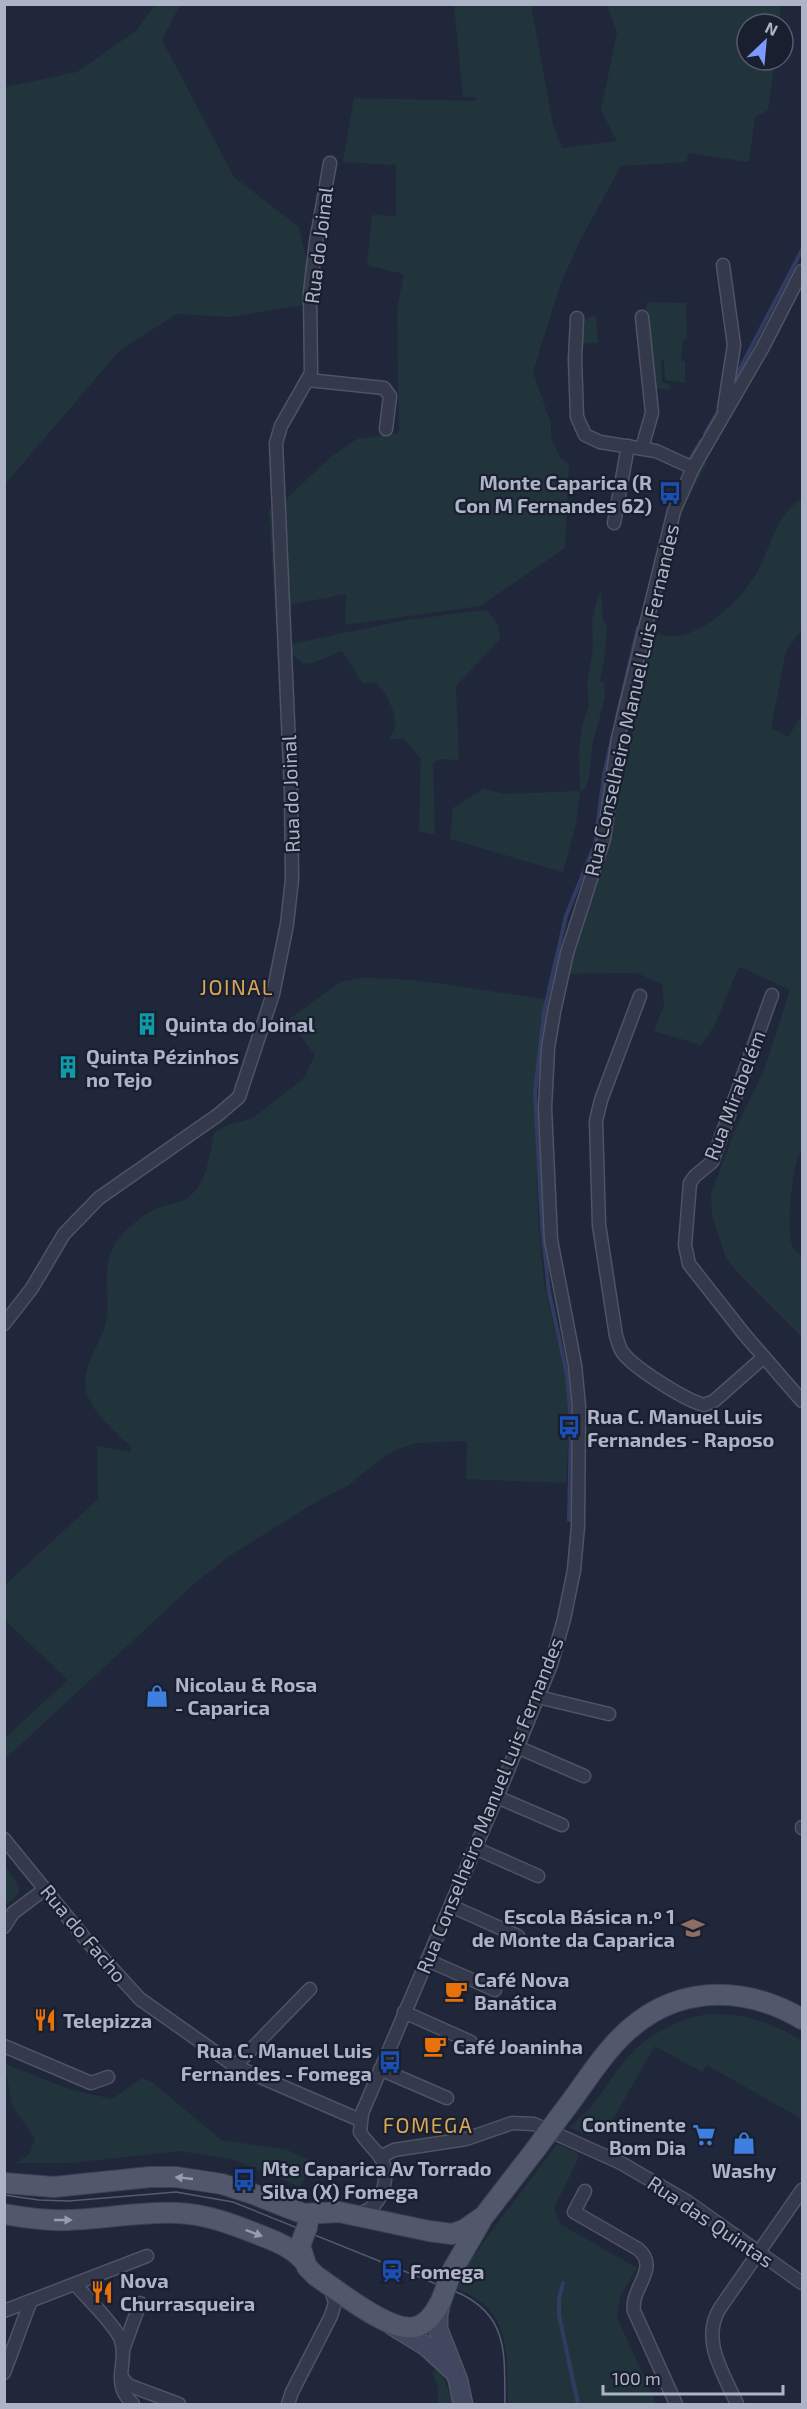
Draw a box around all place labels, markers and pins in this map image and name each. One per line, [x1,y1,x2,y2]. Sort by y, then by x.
place label: Monte Caparica (R Con M Fernandes 62) [455,470,652,517]
bus stop icon: Monte Caparica (R Con M Fernandes 62) [657,480,683,506]
building icon: Quinta do Joinal [134,1011,160,1037]
place label: Quinta do Joinal [165,1012,315,1037]
place label: Quinta Pézinhos no Tejo [86,1044,239,1091]
building icon: Quinta Pézinhos no Tejo [55,1054,81,1080]
place label: Rua C. Manuel Luis Fernandes - Raposo [587,1404,774,1451]
bus stop icon: Rua C. Manuel Luis Fernandes - Raposo [556,1414,582,1440]
place label: Nicolau & Rosa - Caparica [175,1672,317,1719]
shop icon: Nicolau & Rosa - Caparica [144,1683,170,1709]
place label: Escola Básica n.º 1 de Monte da Caparica [472,1904,675,1951]
school or university icon: Escola Básica n.º 1 de Monte da Caparica [680,1915,706,1941]
place label: Café Nova Banática [474,1967,569,2014]
cafe icon: Café Nova Banática [443,1978,469,2004]
restaurant icon: Telepizza [32,2007,58,2033]
place label: Telepizza [63,2008,152,2032]
cafe icon: Café Joaninha [422,2033,448,2059]
place label: Café Joaninha [453,2034,583,2058]
place label: Rua C. Manuel Luis Fernandes - Fomega [181,2038,372,2085]
bus stop icon: Rua C. Manuel Luis Fernandes - Fomega [377,2049,403,2075]
place label: Continente Bom Dia [582,2112,686,2159]
supermarket icon: Continente Bom Dia [691,2122,717,2148]
shop icon: Washy [731,2130,757,2156]
place label: Mte Caparica Av Torrado Silva (X) Fomega [262,2156,492,2203]
place label: Washy [712,2158,777,2183]
bus stop icon: Mte Caparica Av Torrado Silva (X) Fomega [231,2167,257,2193]
station icon: Fomega [379,2258,405,2284]
place label: Fomega [410,2259,484,2283]
place label: Nova Churrasqueira [120,2268,255,2315]
restaurant icon: Nova Churrasqueira [89,2279,115,2305]

